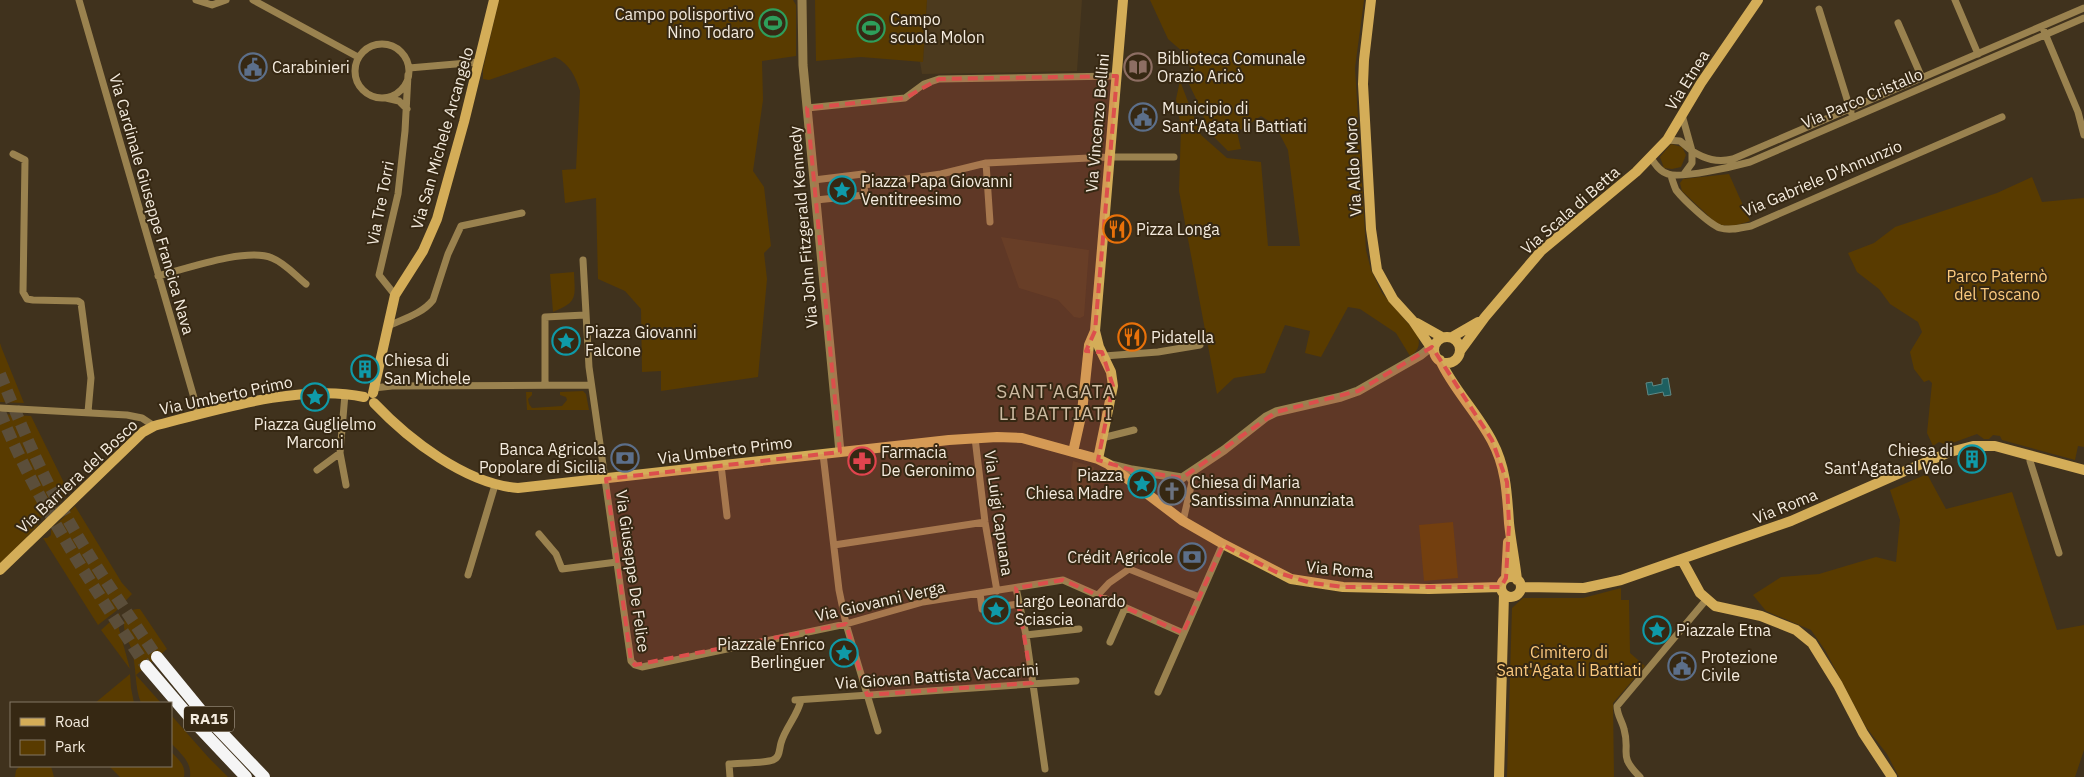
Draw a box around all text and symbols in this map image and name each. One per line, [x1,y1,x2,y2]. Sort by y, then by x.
place label: Campo polisportivo Nino Todaro [615,4,754,42]
sports icon: Campo polisportivo Nino Todaro [758,8,788,38]
place label: Campo scuola Molon [890,9,985,47]
sports icon: Campo scuola Molon [856,13,886,43]
street label: Via San Michele Arcangelo [406,44,478,231]
street label: Via Etnea [1661,46,1714,114]
place label: Biblioteca Comunale Orazio Aricò [1157,48,1306,86]
public building icon: Carabinieri [238,52,268,82]
library icon: Biblioteca Comunale Orazio Aricò [1123,52,1153,82]
street label: Via Vincenzo Bellini [1081,53,1113,193]
place label: Carabinieri [272,57,350,77]
street label: Via Parco Cristallo [1798,63,1926,133]
street label: Via Cardinale Giuseppe Francica Nava [105,71,199,337]
place label: Municipio di Sant'Agata li Battiati [1162,98,1307,136]
public building icon: Municipio di Sant'Agata li Battiati [1128,102,1158,132]
street label: Via Aldo Moro [1340,117,1366,217]
street label: Via John Fitzgerald Kennedy [784,125,822,329]
street label: Via Gabriele D'Annunzio [1739,135,1905,221]
street label: Via Tre Torri [362,159,398,247]
street label: Via Scala di Betta [1516,161,1624,258]
place label: Piazza Papa Giovanni Ventitreesimo [861,171,1013,209]
place icon: Piazza Papa Giovanni Ventitreesimo [827,175,857,205]
restaurant icon: Pizza Longa [1102,214,1132,244]
place label: Pizza Longa [1136,219,1220,239]
park label: Parco Paternò del Toscano [1947,266,2047,304]
place label: Piazza Giovanni Falcone [585,322,697,360]
restaurant icon: Pidatella [1117,322,1147,352]
place icon: Piazza Giovanni Falcone [551,326,581,356]
place label: Pidatella [1151,327,1214,347]
place label: Chiesa di San Michele [384,350,471,388]
building icon: Chiesa di San Michele [350,354,380,384]
street label: Via Umberto Primo [158,371,294,419]
district label: SANT'AGATA LI BATTIATI [996,379,1116,425]
place icon: Piazza Guglielmo Marconi [300,382,330,412]
place label: Piazza Guglielmo Marconi [254,414,376,452]
street label: Via Barriera del Bosco [12,415,142,537]
street label: Via Umberto Primo [657,432,793,468]
place label: Banca Agricola Popolare di Sicilia [479,439,606,477]
place label: Chiesa di Sant'Agata al Velo [1824,440,1953,478]
place label: Farmacia De Geronimo [881,442,975,480]
bank icon: Banca Agricola Popolare di Sicilia [610,443,640,473]
building icon: Chiesa di Sant'Agata al Velo [1957,444,1987,474]
pharmacy icon: Farmacia De Geronimo [847,446,877,476]
street label: Via Luigi Capuana [980,449,1018,577]
place label: Piazza Chiesa Madre [1026,465,1123,503]
place icon: Piazza Chiesa Madre [1127,469,1157,499]
place label: Chiesa di Maria Santissima Annunziata [1191,472,1355,510]
church icon: Chiesa di Maria Santissima Annunziata [1157,476,1187,506]
street label: Via Roma [1750,484,1820,528]
street label: Via Giuseppe De Felice [612,489,654,654]
bank icon: Crédit Agricole [1177,542,1207,572]
place label: Crédit Agricole [1067,547,1173,567]
street label: Via Roma [1305,556,1375,582]
street label: Via Giovanni Verga [813,576,947,626]
place label: Largo Leonardo Sciascia [1015,591,1125,629]
place icon: Largo Leonardo Sciascia [981,595,1011,625]
place icon: Piazzale Etna [1642,615,1672,645]
place label: Piazzale Etna [1676,620,1772,640]
place label: Piazzale Enrico Berlinguer [717,634,825,672]
place icon: Piazzale Enrico Berlinguer [829,638,859,668]
park label: Cimitero di Sant'Agata li Battiati [1496,642,1642,680]
place label: Protezione Civile [1701,647,1778,685]
public building icon: Protezione Civile [1667,651,1697,681]
street label: Via Giovan Battista Vaccarini [834,659,1040,693]
legend [10,702,172,767]
road number: RA15 [184,706,234,732]
text: Road [55,712,90,731]
text: Park [55,737,85,756]

